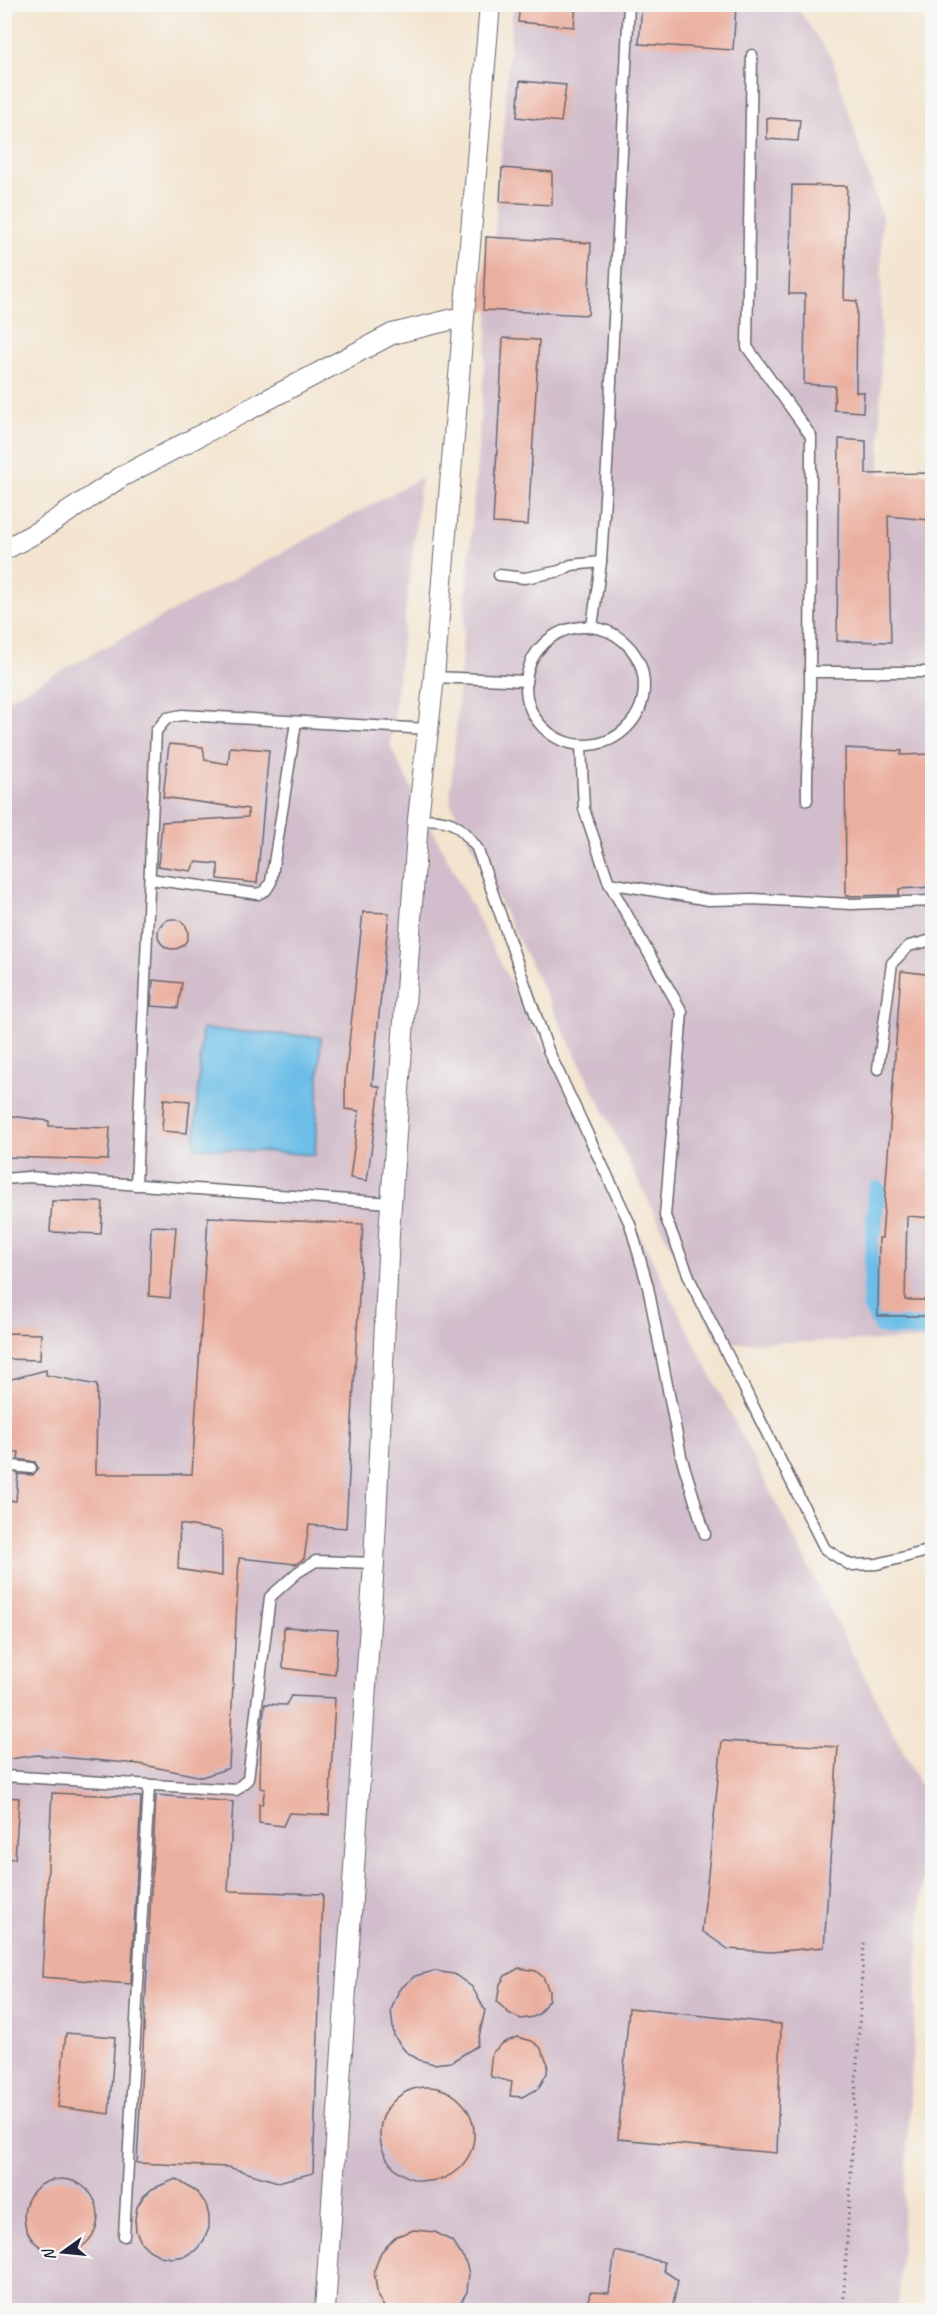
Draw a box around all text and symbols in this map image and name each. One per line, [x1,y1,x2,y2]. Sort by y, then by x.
north arrow [33,2222,93,2282]
text: N [38,2245,60,2263]

